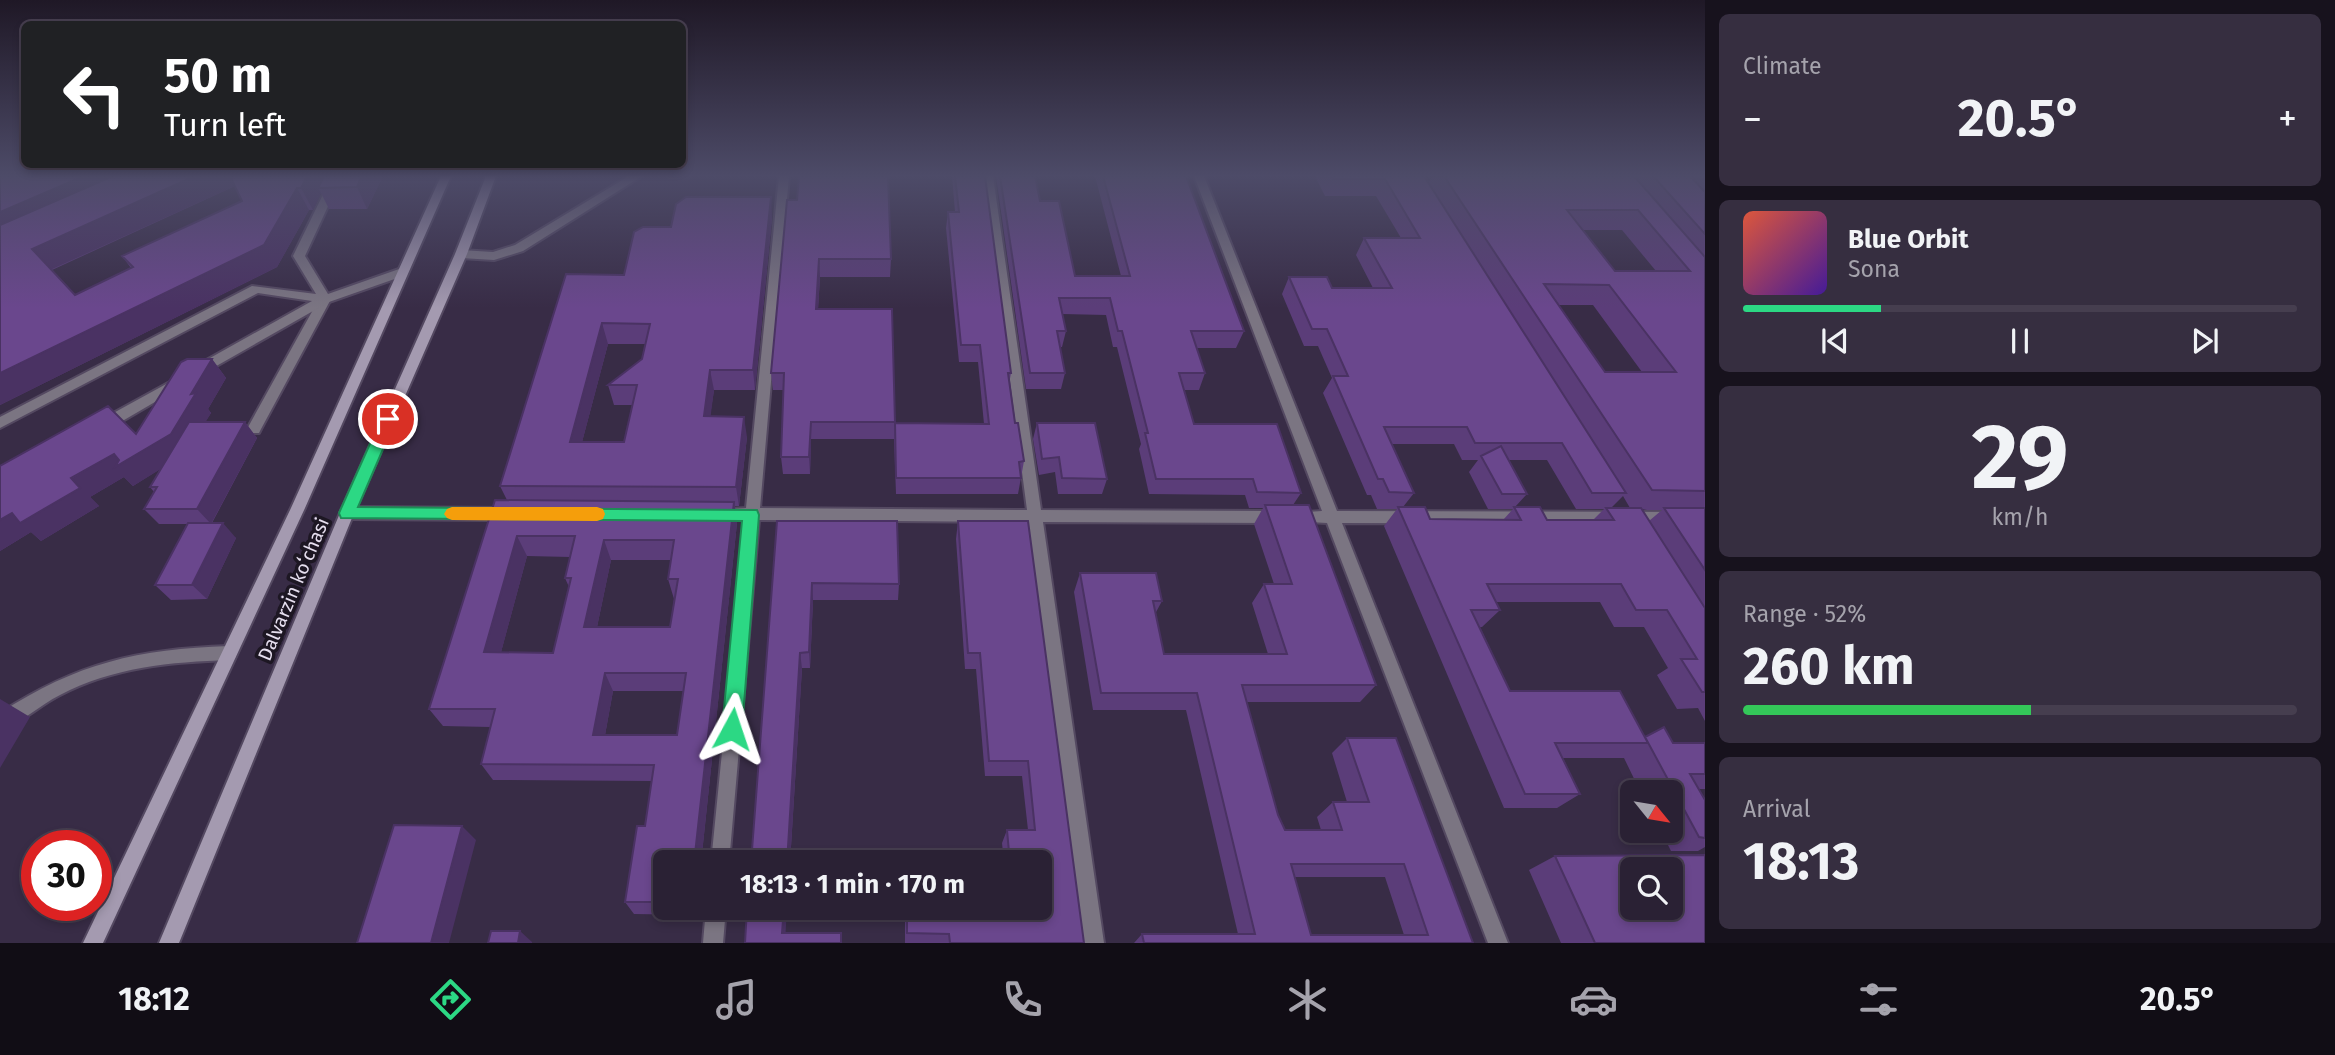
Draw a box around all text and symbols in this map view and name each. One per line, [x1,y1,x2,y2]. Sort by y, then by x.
text: 50 m [164,46,272,105]
icon: left [49,49,140,140]
text: Climate [1743,52,1822,80]
text: 20.5° [1958,87,2082,150]
text: − [1743,96,1762,142]
text: + [2278,96,2297,142]
text: Turn left [164,106,286,144]
text: Blue Orbit [1848,224,1968,255]
text: Sona [1848,255,1900,283]
icon: previous [1816,322,1854,360]
icon: pause [2001,322,2039,360]
icon: next [2186,322,2224,360]
pin [358,389,418,449]
icon: arrive [369,400,407,438]
text: 29 [1971,403,2069,512]
text: km/h [1992,503,2048,531]
street label: Dalvarzin koʻchasi [253,514,334,664]
text: Range · 52% [1743,600,1866,628]
text: 260 km [1743,635,1915,698]
position arrow [695,692,769,766]
north arrow [1620,780,1684,844]
map controls [1620,780,1683,920]
text: Arrival [1743,795,1810,823]
speed limit sign: 30 [21,830,112,921]
text: 18:13 [1743,830,1859,893]
button: search [1620,857,1683,920]
text: 18:13 · 1 min · 170 m [740,869,965,900]
icon: directions [426,975,475,1024]
icon: music [712,975,761,1024]
icon: phone [998,975,1047,1024]
icon: climate [1283,975,1332,1024]
icon: car [1569,975,1618,1024]
icon: filters [1854,975,1903,1024]
text: 18:12 [118,980,190,1018]
text: 20.5° [2140,980,2217,1018]

